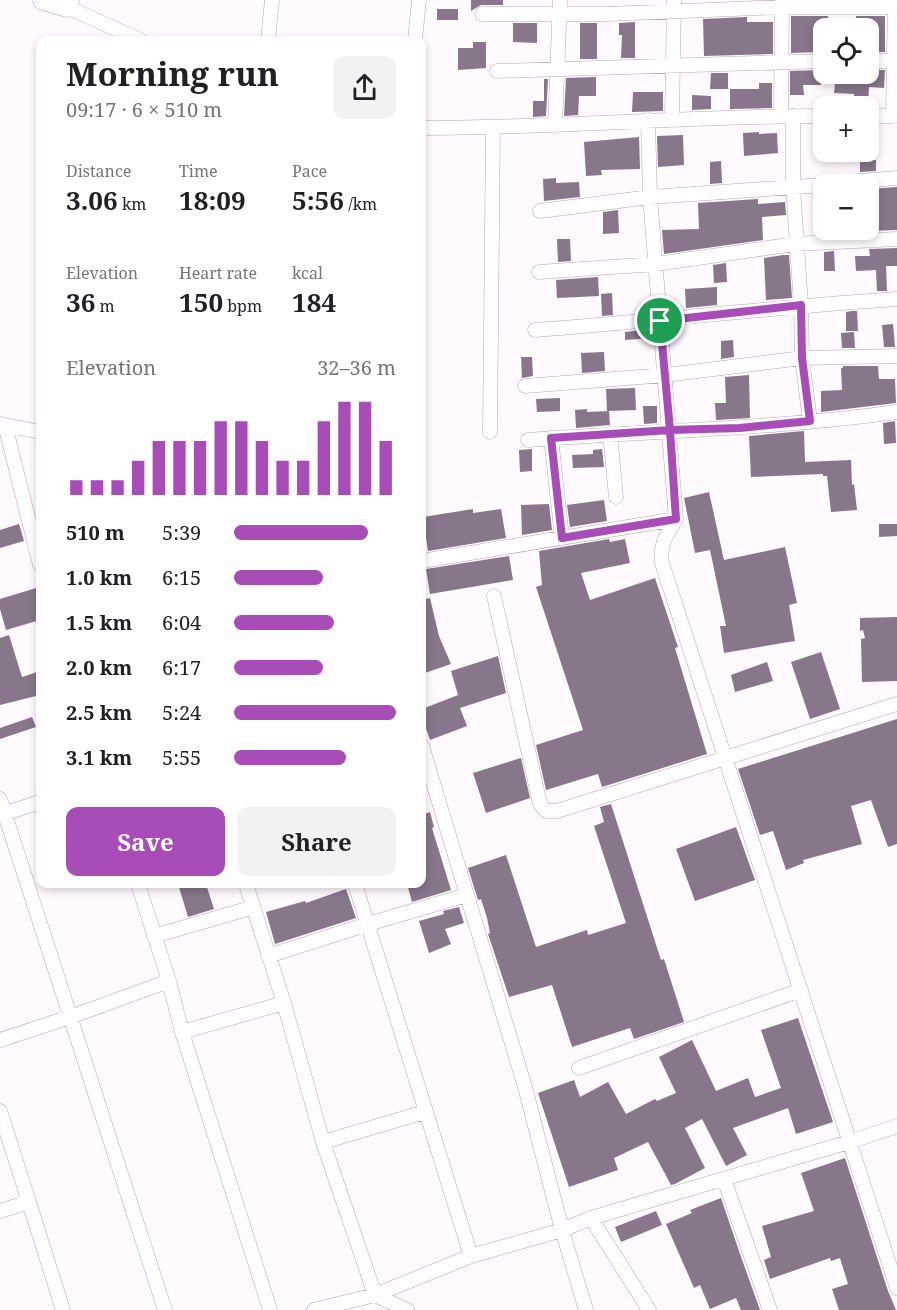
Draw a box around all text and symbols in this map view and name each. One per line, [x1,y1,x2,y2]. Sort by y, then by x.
map controls [813,18,879,240]
button: locate [813,18,879,84]
text: Morning run [66,51,279,96]
button: share [333,56,396,119]
text: 09:17 · 6 × 510 m [66,96,222,123]
button: + [813,96,879,162]
text: Distance [66,160,131,182]
text: Time [179,160,218,182]
text: Pace [292,160,327,182]
button: − [813,174,879,240]
text: 3.06 [66,182,118,218]
text: 18:09 [179,182,246,218]
text: 5:56 [292,182,344,218]
text: km [118,193,146,215]
text: /km [344,193,377,215]
text: Elevation [66,262,138,284]
text: Heart rate [179,262,257,284]
text: kcal [292,262,323,284]
text: 36 [66,284,95,320]
text: 150 [179,284,223,320]
text: 184 [292,284,336,320]
text: m [95,295,115,317]
text: bpm [223,295,262,317]
pin [634,295,685,346]
icon: arrive [643,304,676,337]
text: Elevation [66,354,156,381]
text: 32–36 m [317,354,396,381]
text: 510 m [66,519,125,546]
text: 5:39 [162,519,201,546]
text: 1.0 km [66,564,132,591]
text: 6:15 [162,564,201,591]
text: 1.5 km [66,609,132,636]
text: 6:04 [162,609,201,636]
text: 2.0 km [66,654,132,681]
text: 6:17 [162,654,201,681]
text: 2.5 km [66,699,132,726]
text: 5:24 [162,699,201,726]
text: 3.1 km [66,744,132,771]
text: 5:55 [162,744,201,771]
button: Save [66,807,225,876]
button: Share [237,807,396,876]

